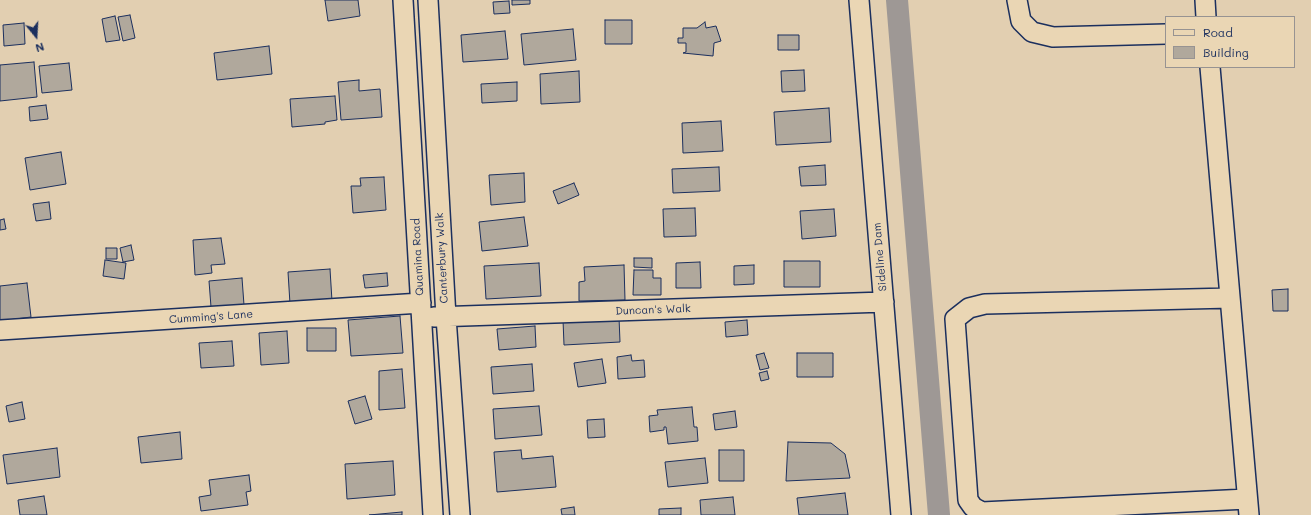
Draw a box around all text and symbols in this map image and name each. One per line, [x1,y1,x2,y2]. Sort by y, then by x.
north arrow [16,16,56,56]
legend [1165,16,1295,68]
text: Road [1203,24,1233,40]
text: N [34,39,46,56]
text: Building [1203,44,1249,60]
street label: Canterbury Walk [433,212,451,304]
street label: Quamina Road [409,218,427,296]
street label: Sideline Dam [870,222,890,292]
street label: Duncan's Walk [615,302,691,318]
street label: Cumming's Lane [169,307,253,327]

